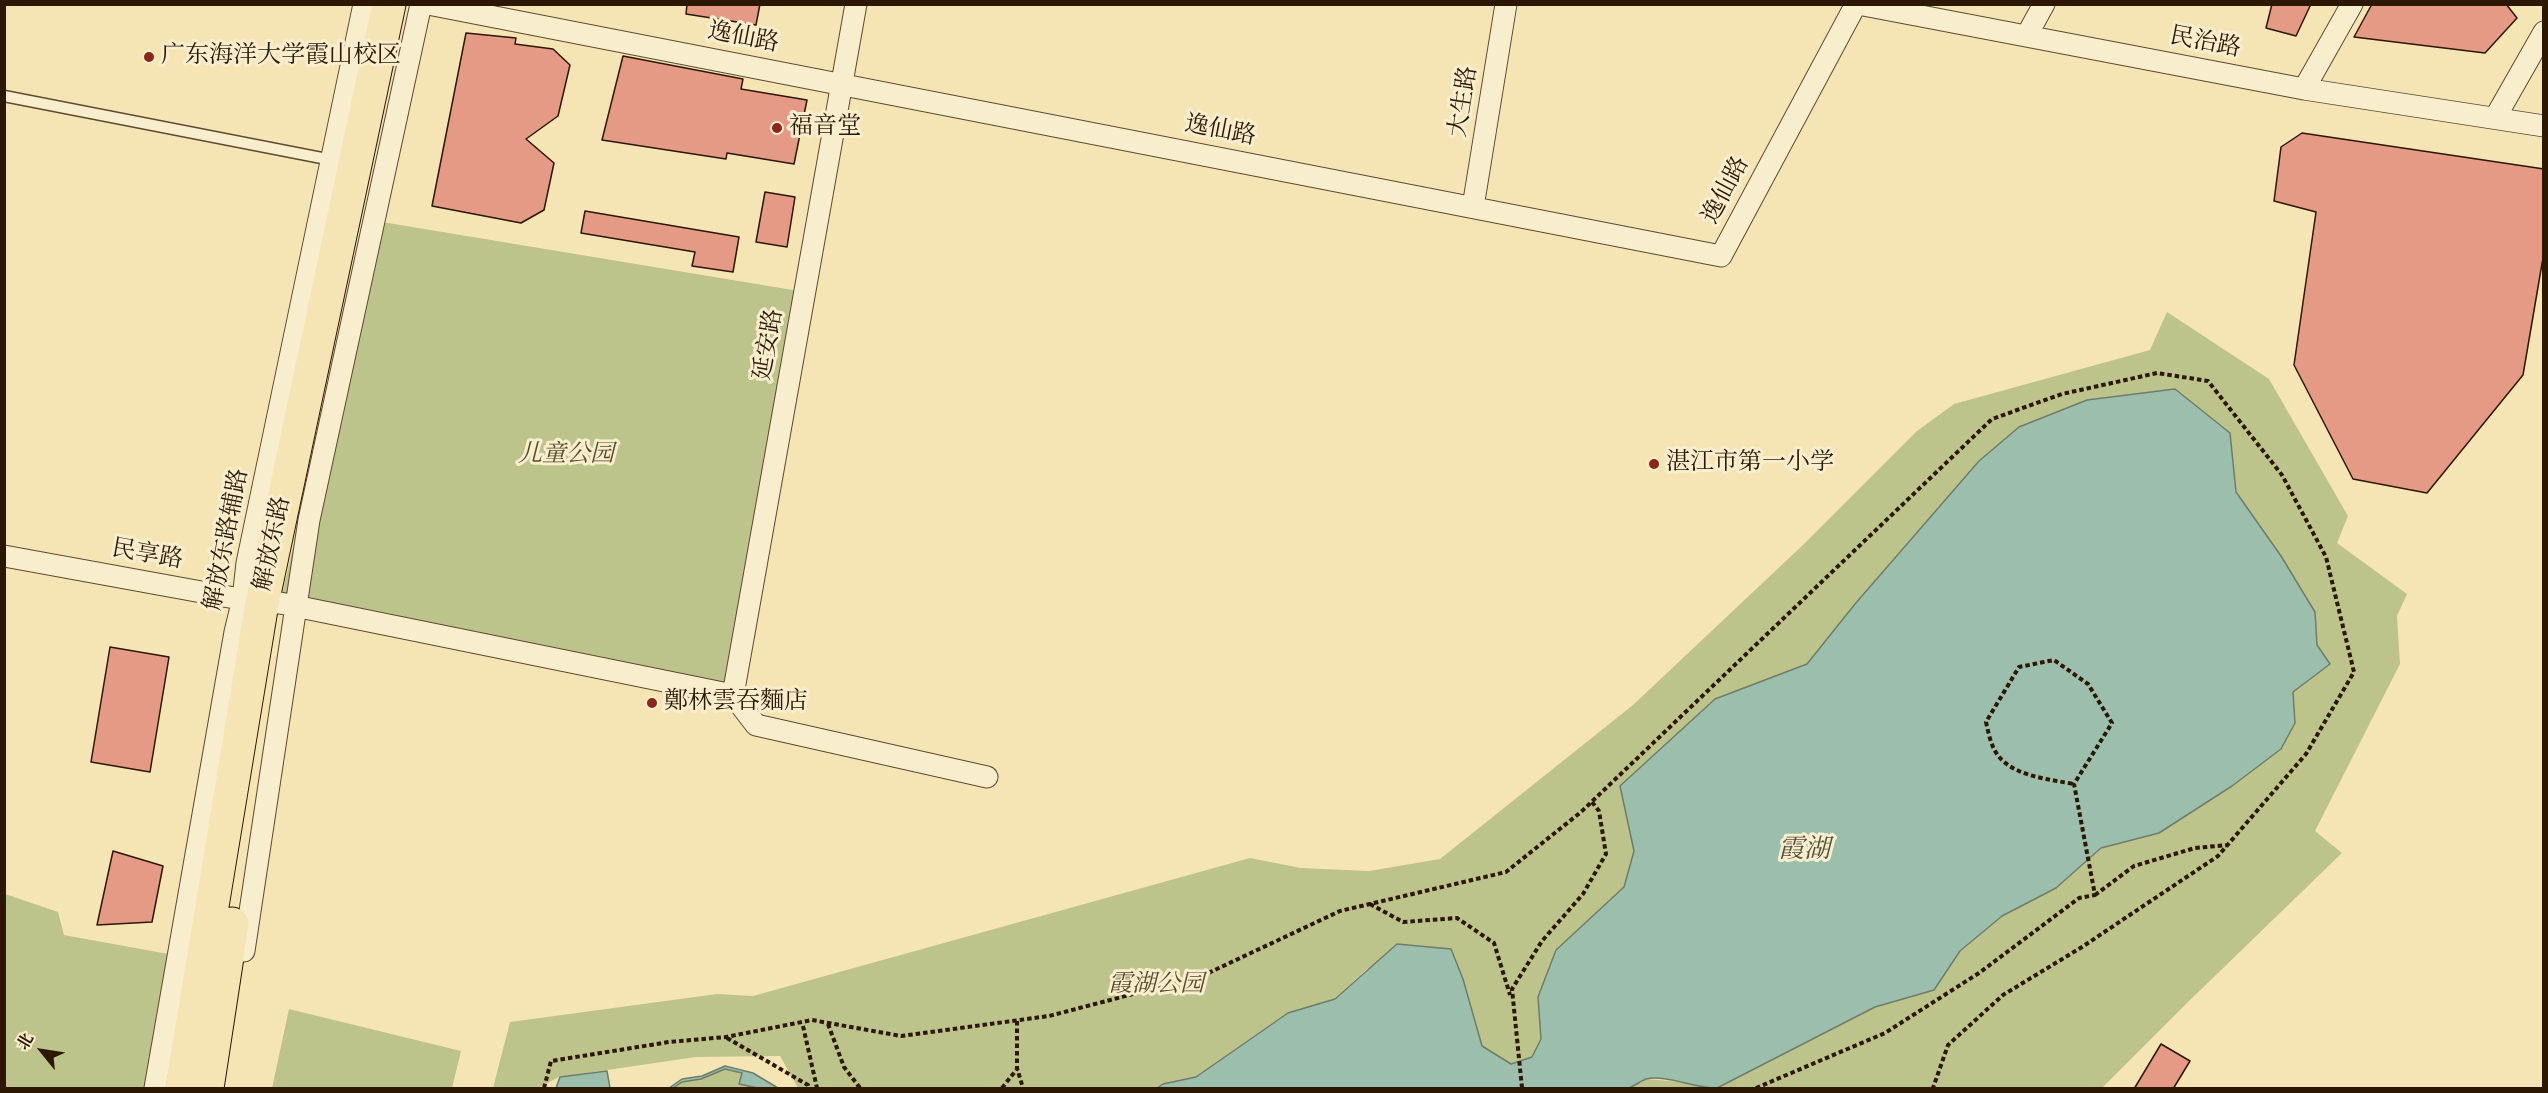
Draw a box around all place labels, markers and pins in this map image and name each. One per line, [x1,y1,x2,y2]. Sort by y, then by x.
place label: 广东海洋大学霞山校区 [161,43,401,71]
marker: 广东海洋大学霞山校区 [142,50,156,64]
place label: 福音堂 [789,114,861,142]
marker: 福音堂 [770,121,784,135]
place label: 湛江市第一小学 [1666,450,1834,478]
marker: 湛江市第一小学 [1647,457,1661,471]
place label: 鄭林雲吞麵店 [664,689,808,717]
marker: 鄭林雲吞麵店 [645,696,659,710]

